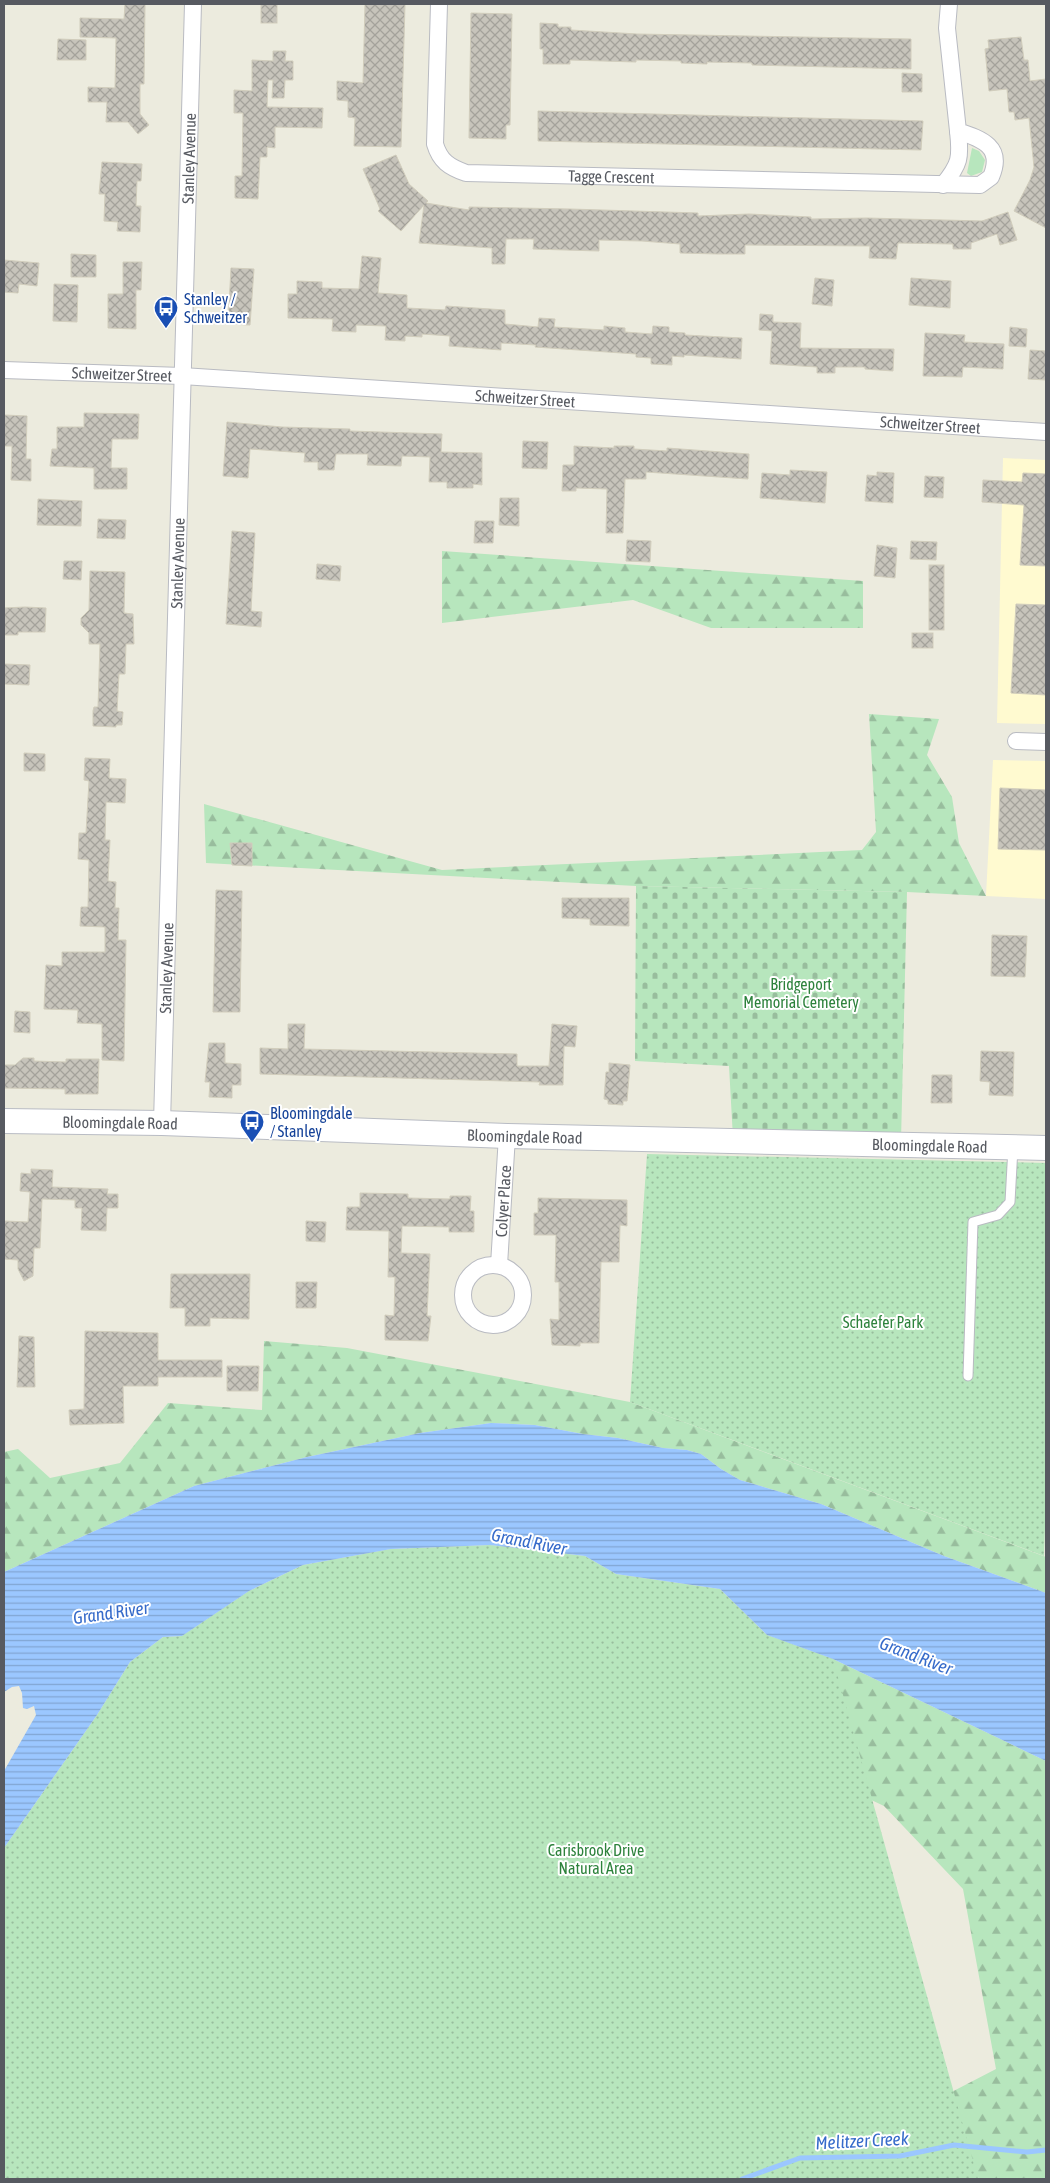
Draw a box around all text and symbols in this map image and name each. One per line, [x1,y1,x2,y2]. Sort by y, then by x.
street label: Stanley Avenue [178,113,199,204]
street label: Tagge Crescent [568,166,655,186]
place label: Stanley / Schweitzer [184,290,247,326]
bus stop icon: Stanley / Schweitzer [153,295,179,329]
street label: Schweitzer Street [71,363,173,385]
street label: Schweitzer Street [475,386,576,410]
street label: Schweitzer Street [880,412,981,437]
street label: Stanley Avenue [167,518,188,609]
street label: Stanley Avenue [156,922,177,1014]
park label: Bridgeport Memorial Cemetery [743,975,859,1012]
place label: Bloomingdale / Stanley [270,1104,353,1141]
bus stop icon: Bloomingdale / Stanley [239,1109,265,1143]
street label: Bloomingdale Road [62,1113,178,1133]
street label: Bloomingdale Road [467,1125,583,1147]
street label: Bloomingdale Road [872,1135,988,1156]
street label: Colyer Place [492,1165,514,1238]
park label: Schaefer Park [843,1313,923,1331]
water label: Grand River [490,1524,569,1559]
water label: Grand River [72,1597,151,1628]
water label: Grand River [877,1632,956,1679]
park label: Carisbrook Drive Natural Area [548,1841,644,1877]
water label: Melitzer Creek [815,2128,910,2153]

